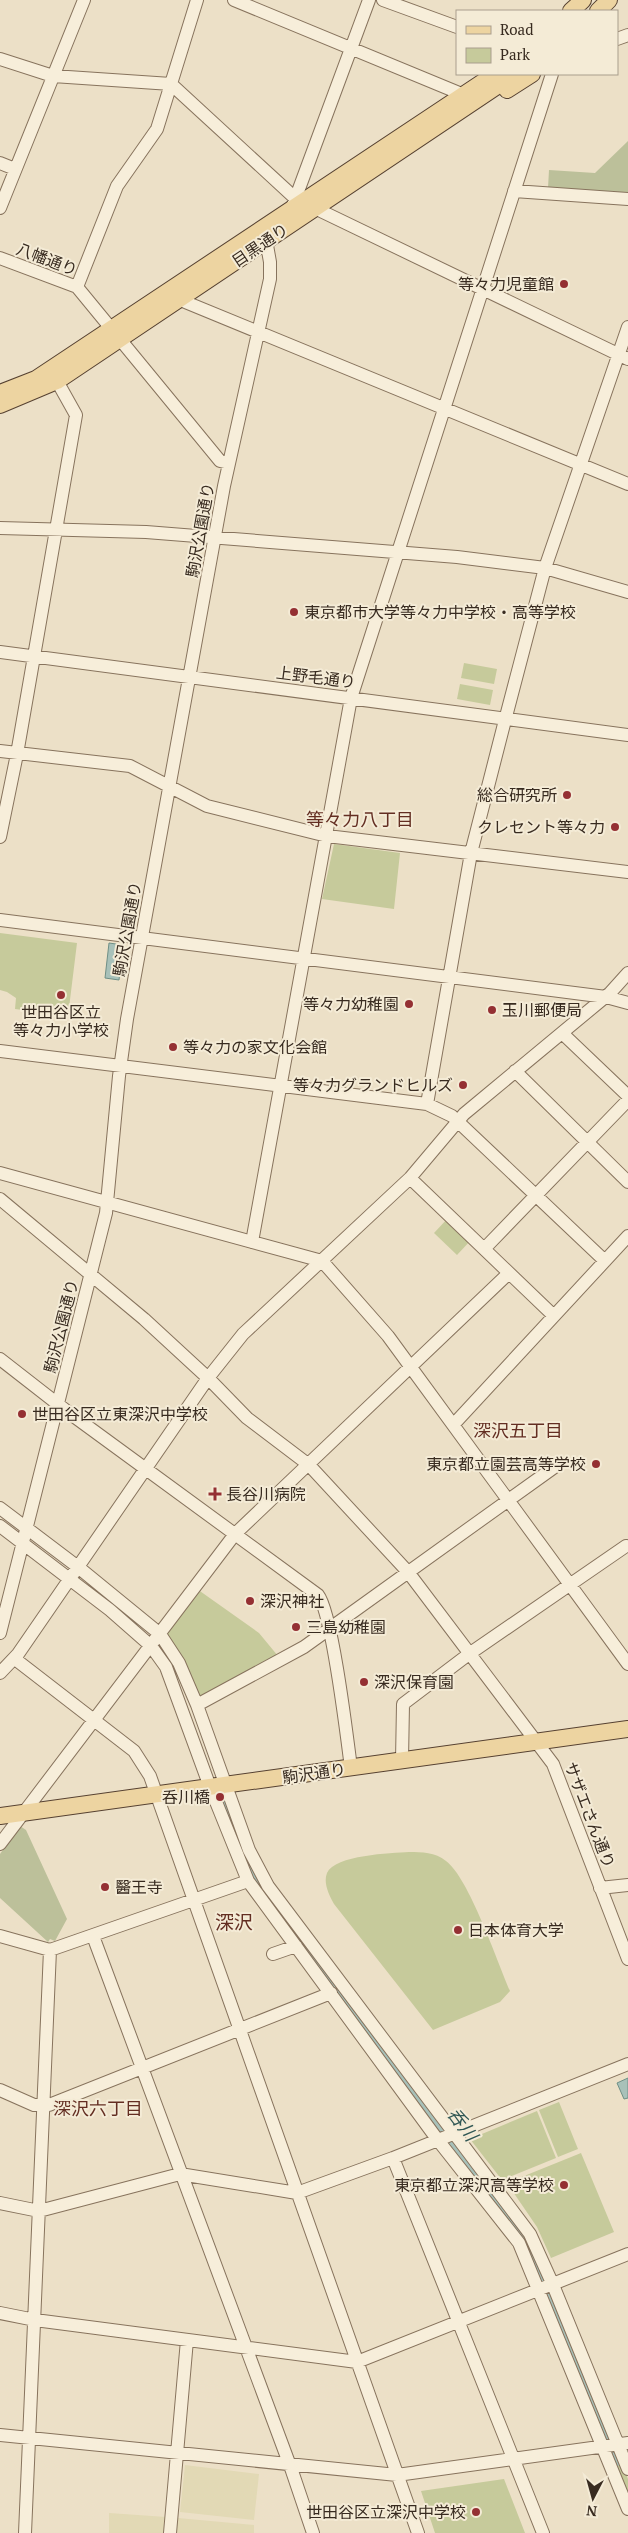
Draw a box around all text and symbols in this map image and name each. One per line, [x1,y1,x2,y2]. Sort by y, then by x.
legend [456,10,618,75]
text: Road [500,19,533,39]
text: Park [500,44,530,64]
street label: 目黒通り [227,218,293,272]
street label: 八幡通り [13,237,81,281]
place label: 等々力児童館 [458,273,554,295]
marker: 等々力児童館 [558,278,570,290]
street label: 駒沢公園通り [181,481,219,579]
place label: 東京都市大学等々力中学校・高等学校 [304,601,576,623]
marker: 東京都市大学等々力中学校・高等学校 [288,606,300,618]
street label: 上野毛通り [275,661,357,693]
place label: 総合研究所 [477,784,557,806]
marker: 総合研究所 [561,789,573,801]
district label: 等々力八丁目 [306,807,414,831]
place label: クレセント等々力 [477,816,605,838]
marker: クレセント等々力 [609,821,621,833]
street label: 駒沢公園通り [108,880,146,978]
marker: 世田谷区立 等々力小学校 [55,989,67,1001]
place label: 等々力幼稚園 [303,993,399,1015]
marker: 等々力幼稚園 [403,998,415,1010]
place label: 玉川郵便局 [502,999,582,1021]
place label: 世田谷区立 等々力小学校 [13,1001,109,1041]
marker: 玉川郵便局 [486,1004,498,1016]
place label: 等々力の家文化会館 [183,1036,327,1058]
marker: 等々力の家文化会館 [167,1041,179,1053]
place label: 等々力グランドヒルズ [293,1074,453,1096]
marker: 等々力グランドヒルズ [457,1079,469,1091]
street label: 駒沢公園通り [39,1277,83,1375]
place label: 世田谷区立東深沢中学校 [32,1403,208,1425]
marker: 世田谷区立東深沢中学校 [16,1408,28,1420]
district label: 深沢五丁目 [473,1418,563,1442]
place label: 東京都立園芸高等学校 [426,1453,586,1475]
marker: 東京都立園芸高等学校 [590,1458,602,1470]
place label: 長谷川病院 [226,1483,306,1505]
marker: 長谷川病院 [208,1487,222,1501]
place label: 深沢神社 [260,1590,324,1612]
marker: 深沢神社 [244,1595,256,1607]
place label: 三島幼稚園 [306,1616,386,1638]
marker: 三島幼稚園 [290,1621,302,1633]
place label: 深沢保育園 [374,1671,454,1693]
marker: 深沢保育園 [358,1676,370,1688]
street label: 駒沢通り [281,1758,347,1788]
street label: サザエさん通り [560,1759,620,1871]
place label: 呑川橋 [162,1786,210,1808]
marker: 呑川橋 [214,1791,226,1803]
place label: 醫王寺 [115,1876,163,1898]
marker: 醫王寺 [99,1881,111,1893]
district label: 深沢 [215,1909,253,1934]
place label: 日本体育大学 [468,1919,564,1941]
marker: 日本体育大学 [452,1924,464,1936]
district label: 深沢六丁目 [53,2096,143,2120]
water label: 呑川 [443,2102,485,2147]
place label: 東京都立深沢高等学校 [394,2174,554,2196]
marker: 東京都立深沢高等学校 [558,2179,570,2191]
north arrow [568,2473,618,2523]
place label: 世田谷区立深沢中学校 [306,2501,466,2523]
text: N [585,2501,598,2521]
marker: 世田谷区立深沢中学校 [470,2506,482,2518]

